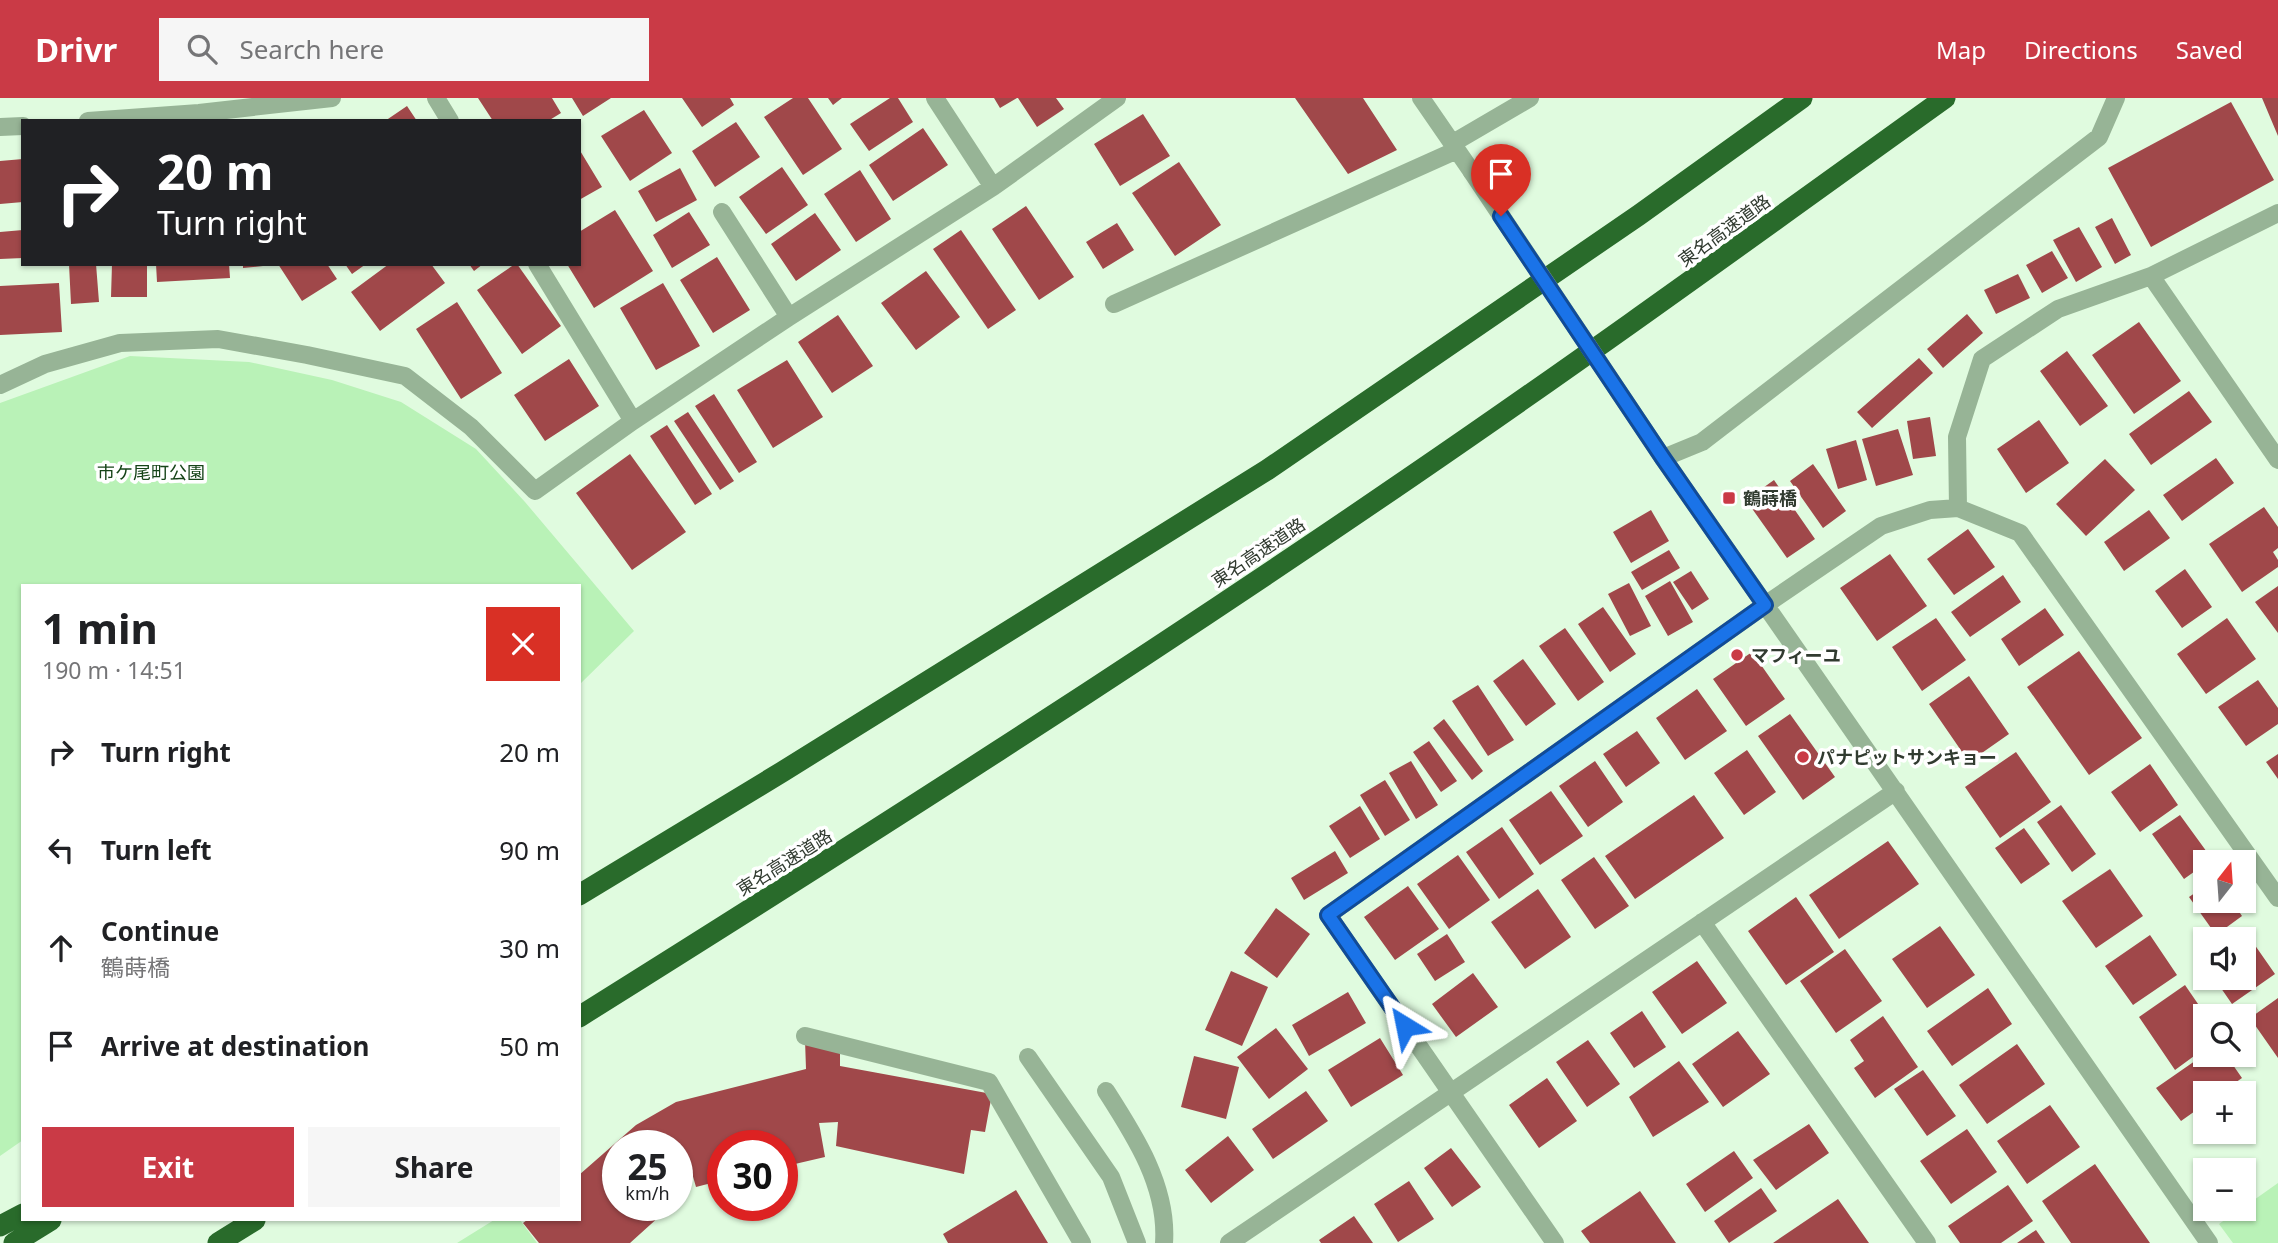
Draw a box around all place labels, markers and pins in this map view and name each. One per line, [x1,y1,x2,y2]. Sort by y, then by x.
pin [1471,144,1531,216]
place label: 鶴蒔橋 [1743,486,1797,510]
marker: 鶴蒔橋 [1721,490,1737,506]
place label: マフィーユ [1751,643,1841,667]
marker: マフィーユ [1729,647,1745,663]
place label: パナピットサンキョー [1817,745,1997,769]
marker: パナピットサンキョー [1795,749,1811,765]

